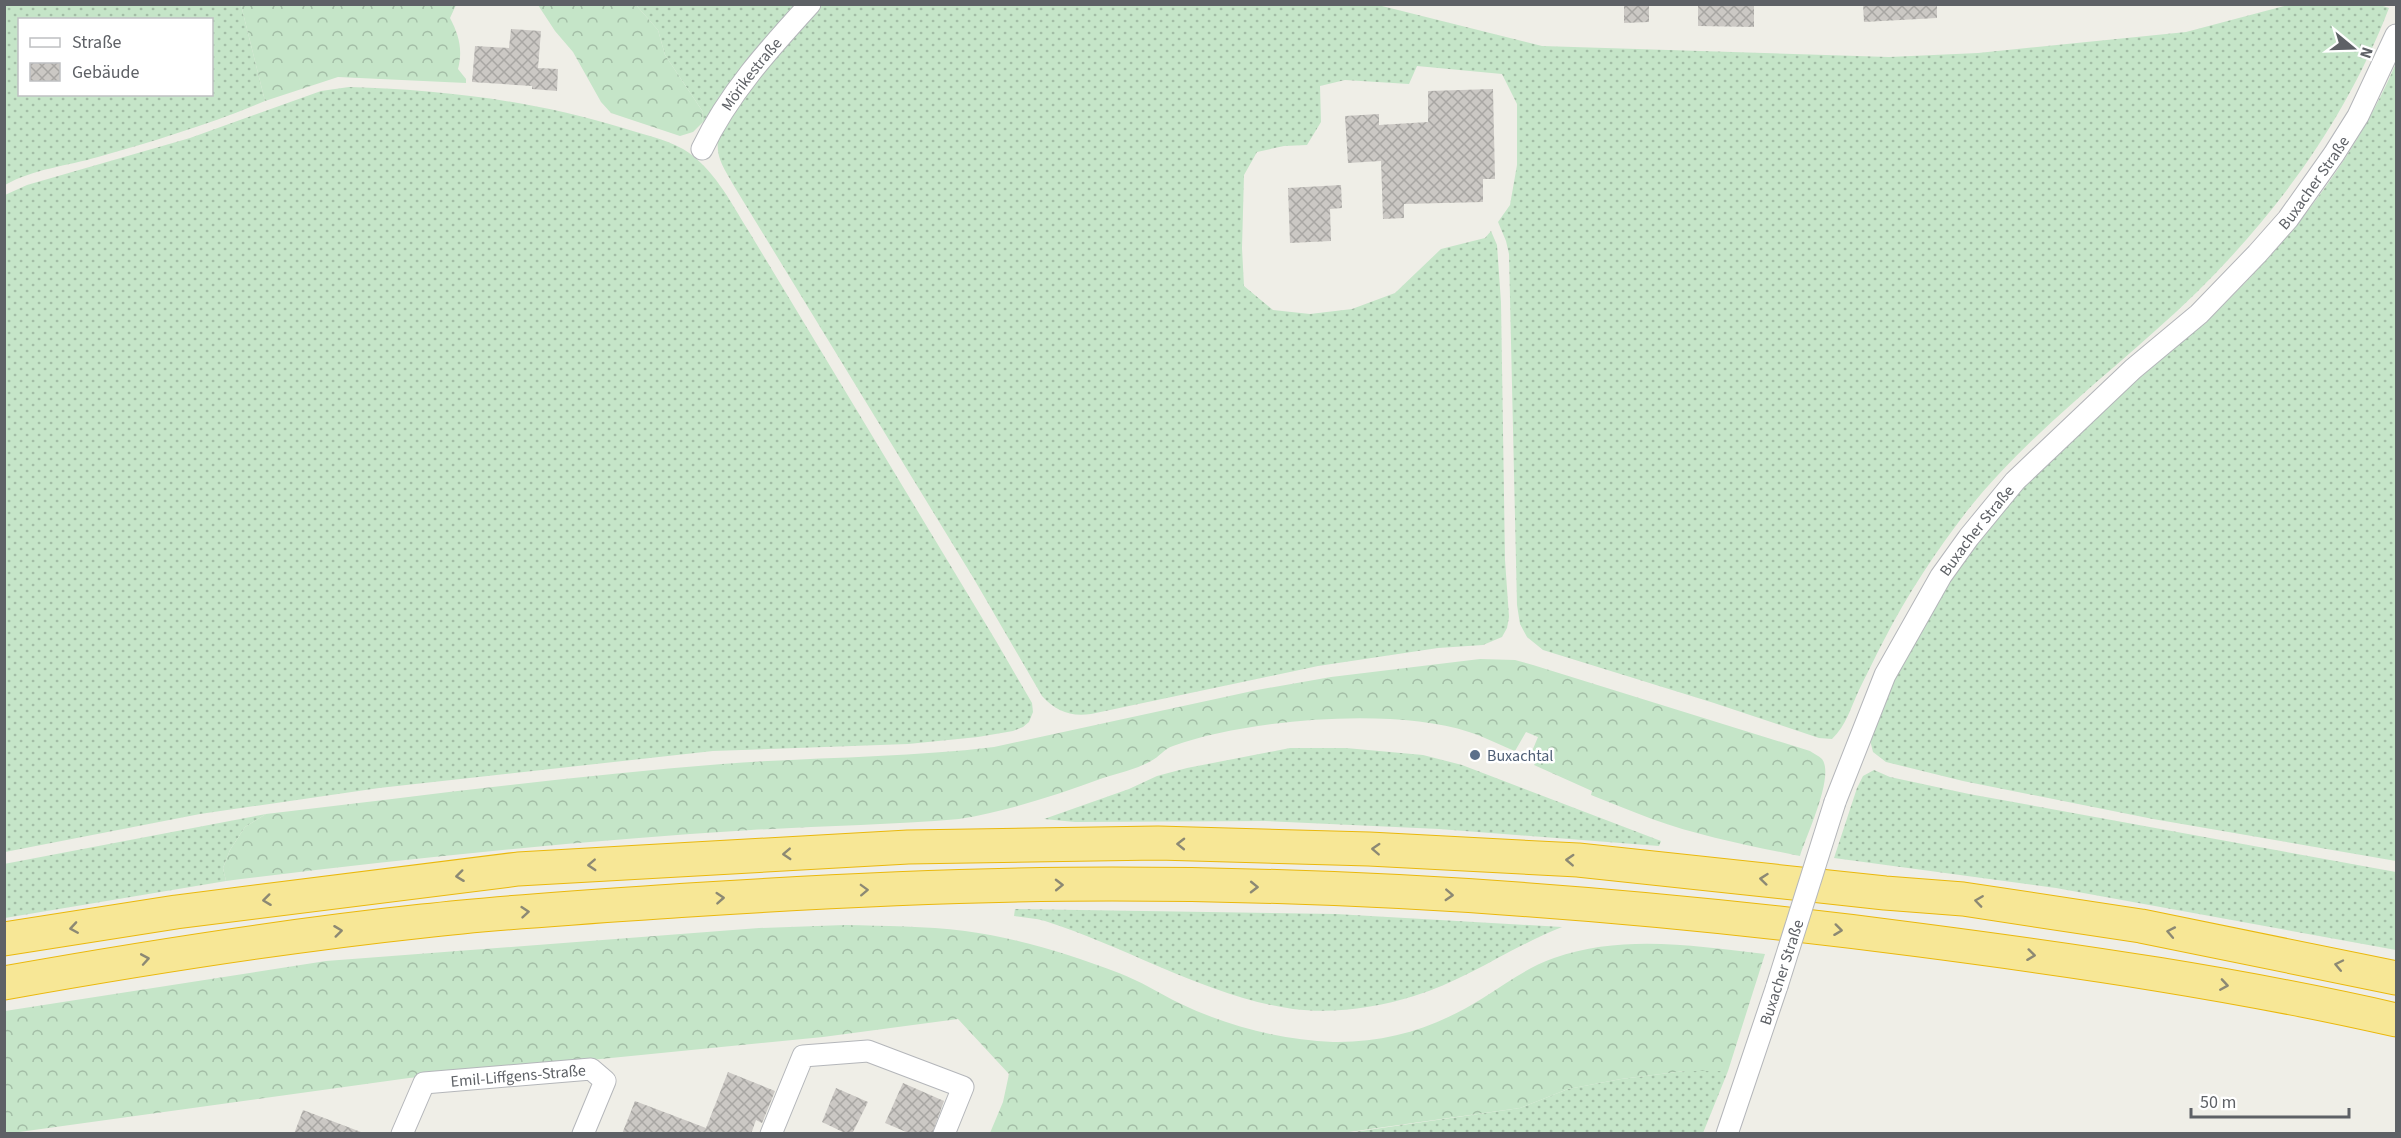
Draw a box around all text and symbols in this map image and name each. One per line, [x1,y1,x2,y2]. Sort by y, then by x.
legend [18,18,213,96]
north arrow [2323,18,2383,78]
text: Straße [72,30,122,55]
street label: Mörikestraße [716,33,787,115]
text: N [2354,44,2378,61]
text: Gebäude [72,60,140,85]
street label: Buxacher Straße [2274,132,2355,235]
street label: Buxacher Straße [1935,481,2019,581]
place label: Buxachtal [1487,745,1553,767]
marker: Buxachtal [1468,748,1482,762]
one-way arrow [1176,838,1185,850]
one-way arrow [1371,843,1380,856]
one-way arrow [782,847,791,860]
one-way arrow [1566,853,1575,866]
one-way arrow [588,858,597,871]
one-way arrow [455,869,465,882]
one-way arrow [1760,874,1769,886]
one-way arrow [1055,878,1064,891]
one-way arrow [1250,881,1259,893]
one-way arrow [860,884,869,897]
one-way arrow [1445,888,1454,901]
one-way arrow [715,892,724,905]
one-way arrow [262,894,271,906]
one-way arrow [1974,896,1983,908]
one-way arrow [521,906,530,919]
street label: Buxacher Straße [1755,917,1809,1028]
one-way arrow [69,921,79,934]
one-way arrow [1833,923,1842,935]
one-way arrow [333,926,343,938]
one-way arrow [2167,926,2177,939]
one-way arrow [2027,948,2036,960]
one-way arrow [140,953,150,966]
one-way arrow [2335,960,2345,973]
one-way arrow [2219,978,2228,990]
street label: Emil-Liffgens-Straße [450,1059,587,1093]
scale bar [2191,1081,2348,1119]
text: 50 m [2200,1090,2236,1115]

